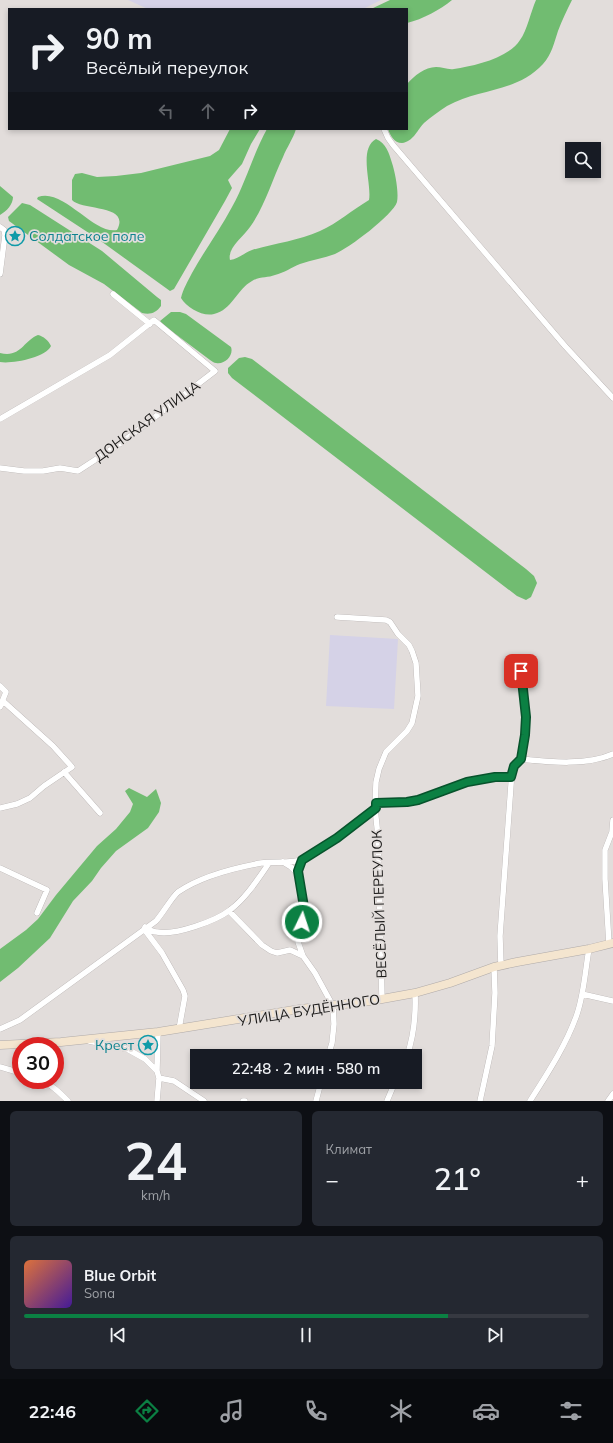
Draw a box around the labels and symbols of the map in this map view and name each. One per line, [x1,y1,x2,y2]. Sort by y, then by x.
place icon: Солдатское поле [4,225,26,247]
place label: Солдатское поле [29,227,145,245]
street label: ДОНСКАЯ УЛИЦА [90,376,204,466]
pin [504,654,538,688]
street label: ВЕСЁЛЫЙ ПЕРЕУЛОК [367,829,391,979]
position arrow [281,901,323,943]
street label: УЛИЦА БУДЁННОГО [236,990,381,1030]
place icon: Крест [137,1034,159,1056]
place label: Крест [95,1036,135,1054]
speed limit sign: 30 [12,1037,64,1089]

